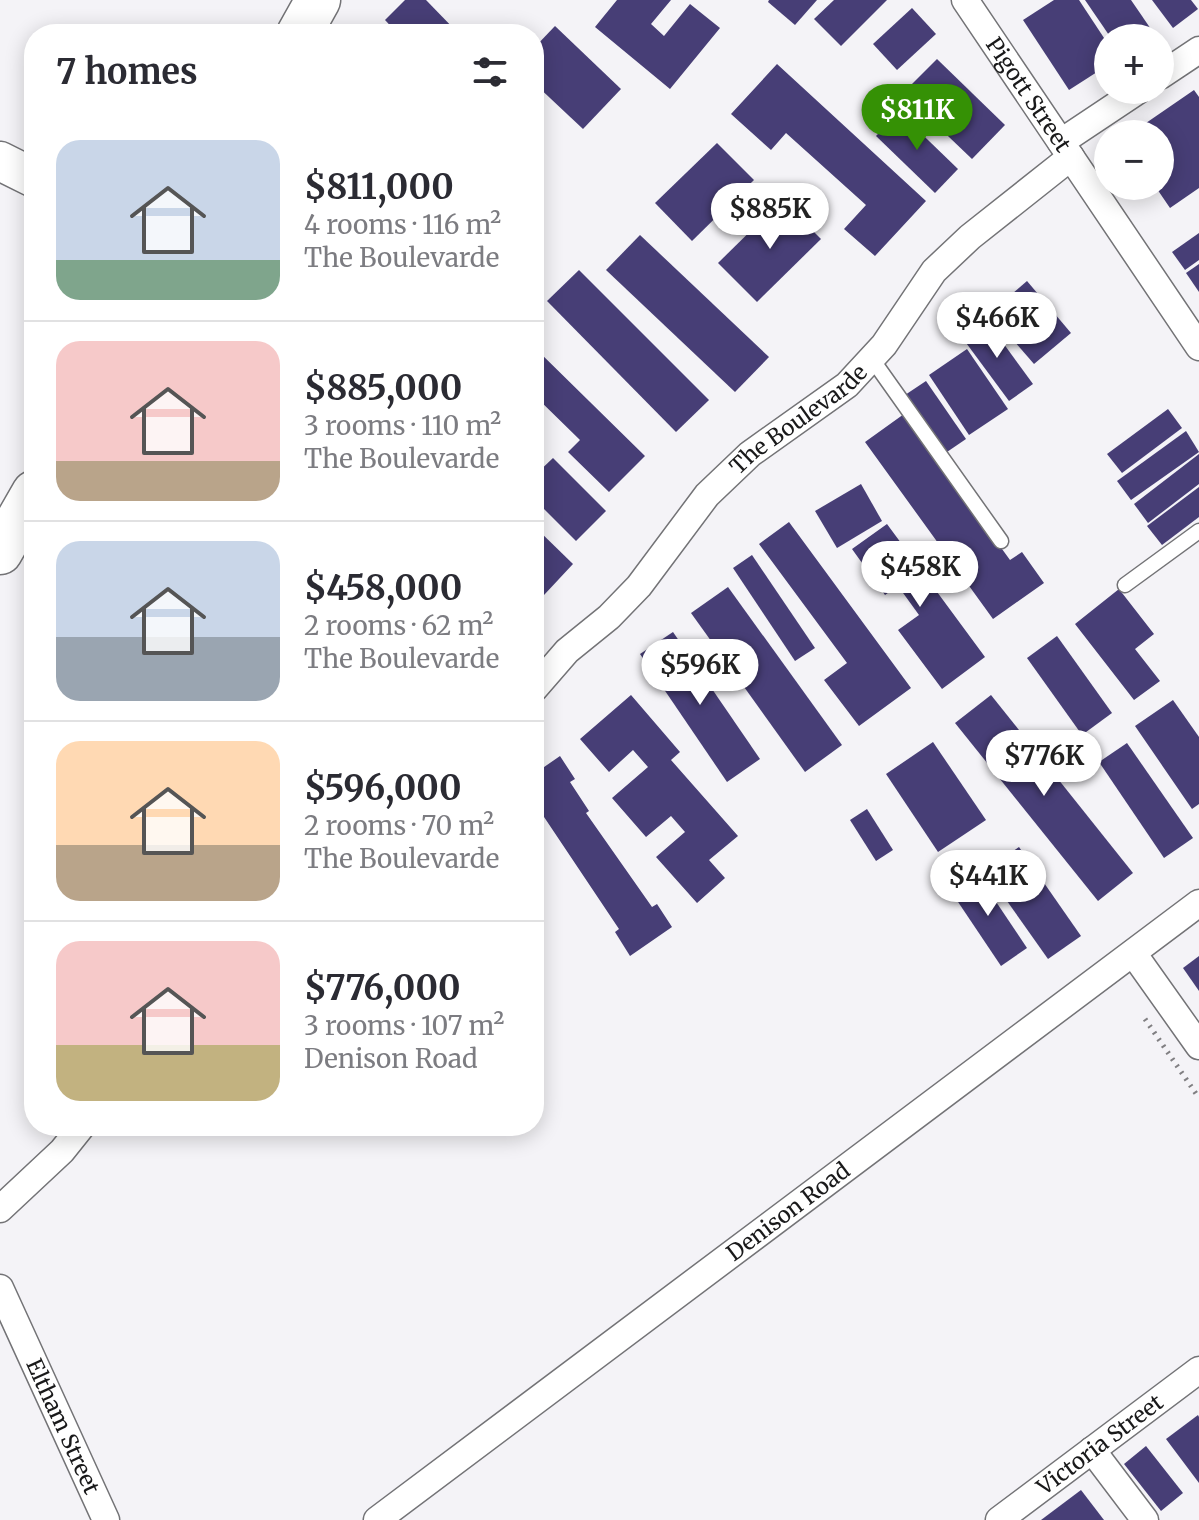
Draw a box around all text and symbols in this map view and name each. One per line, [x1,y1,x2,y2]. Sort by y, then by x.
map controls [1094,24,1174,200]
button: + [1094,24,1174,104]
street label: Pigott Street [980,32,1078,158]
icon: filters [468,50,512,94]
text: 7 homes [56,51,198,93]
pin: $811K [861,84,973,152]
text: $811K [880,93,954,126]
button: − [1094,120,1174,200]
text: $811,000 [304,166,454,208]
icon: home [120,172,216,268]
pin: $885K [714,183,826,251]
text: $885K [729,192,811,225]
text: 4 rooms · 116 m² [304,208,501,241]
text: The Boulevarde [304,241,499,274]
pin: $466K [941,292,1053,360]
text: $466K [955,301,1039,334]
street label: The Boulevarde [724,359,873,480]
text: $885,000 [304,367,462,409]
icon: home [120,373,216,469]
text: 3 rooms · 110 m² [304,409,501,442]
text: The Boulevarde [304,442,499,475]
pin: $458K [864,541,976,609]
text: $458K [879,550,961,583]
text: $458,000 [304,567,462,609]
icon: home [120,573,216,669]
text: 2 rooms · 62 m² [304,609,493,642]
pin: $596K [644,639,756,707]
text: The Boulevarde [304,642,499,675]
text: $596K [659,648,741,681]
pin: $776K [988,730,1100,798]
text: $776K [1004,739,1084,772]
text: $596,000 [304,767,462,809]
icon: home [120,773,216,869]
text: 2 rooms · 70 m² [304,809,494,842]
text: The Boulevarde [304,842,499,875]
pin: $441K [932,850,1044,918]
text: $441K [948,859,1028,892]
text: $776,000 [304,967,461,1009]
icon: home [120,973,216,1069]
text: 3 rooms · 107 m² [304,1009,504,1042]
text: Denison Road [304,1042,478,1075]
street label: Denison Road [721,1156,855,1267]
street label: Eltham Street [20,1354,106,1499]
street label: Victoria Street [1030,1388,1169,1501]

